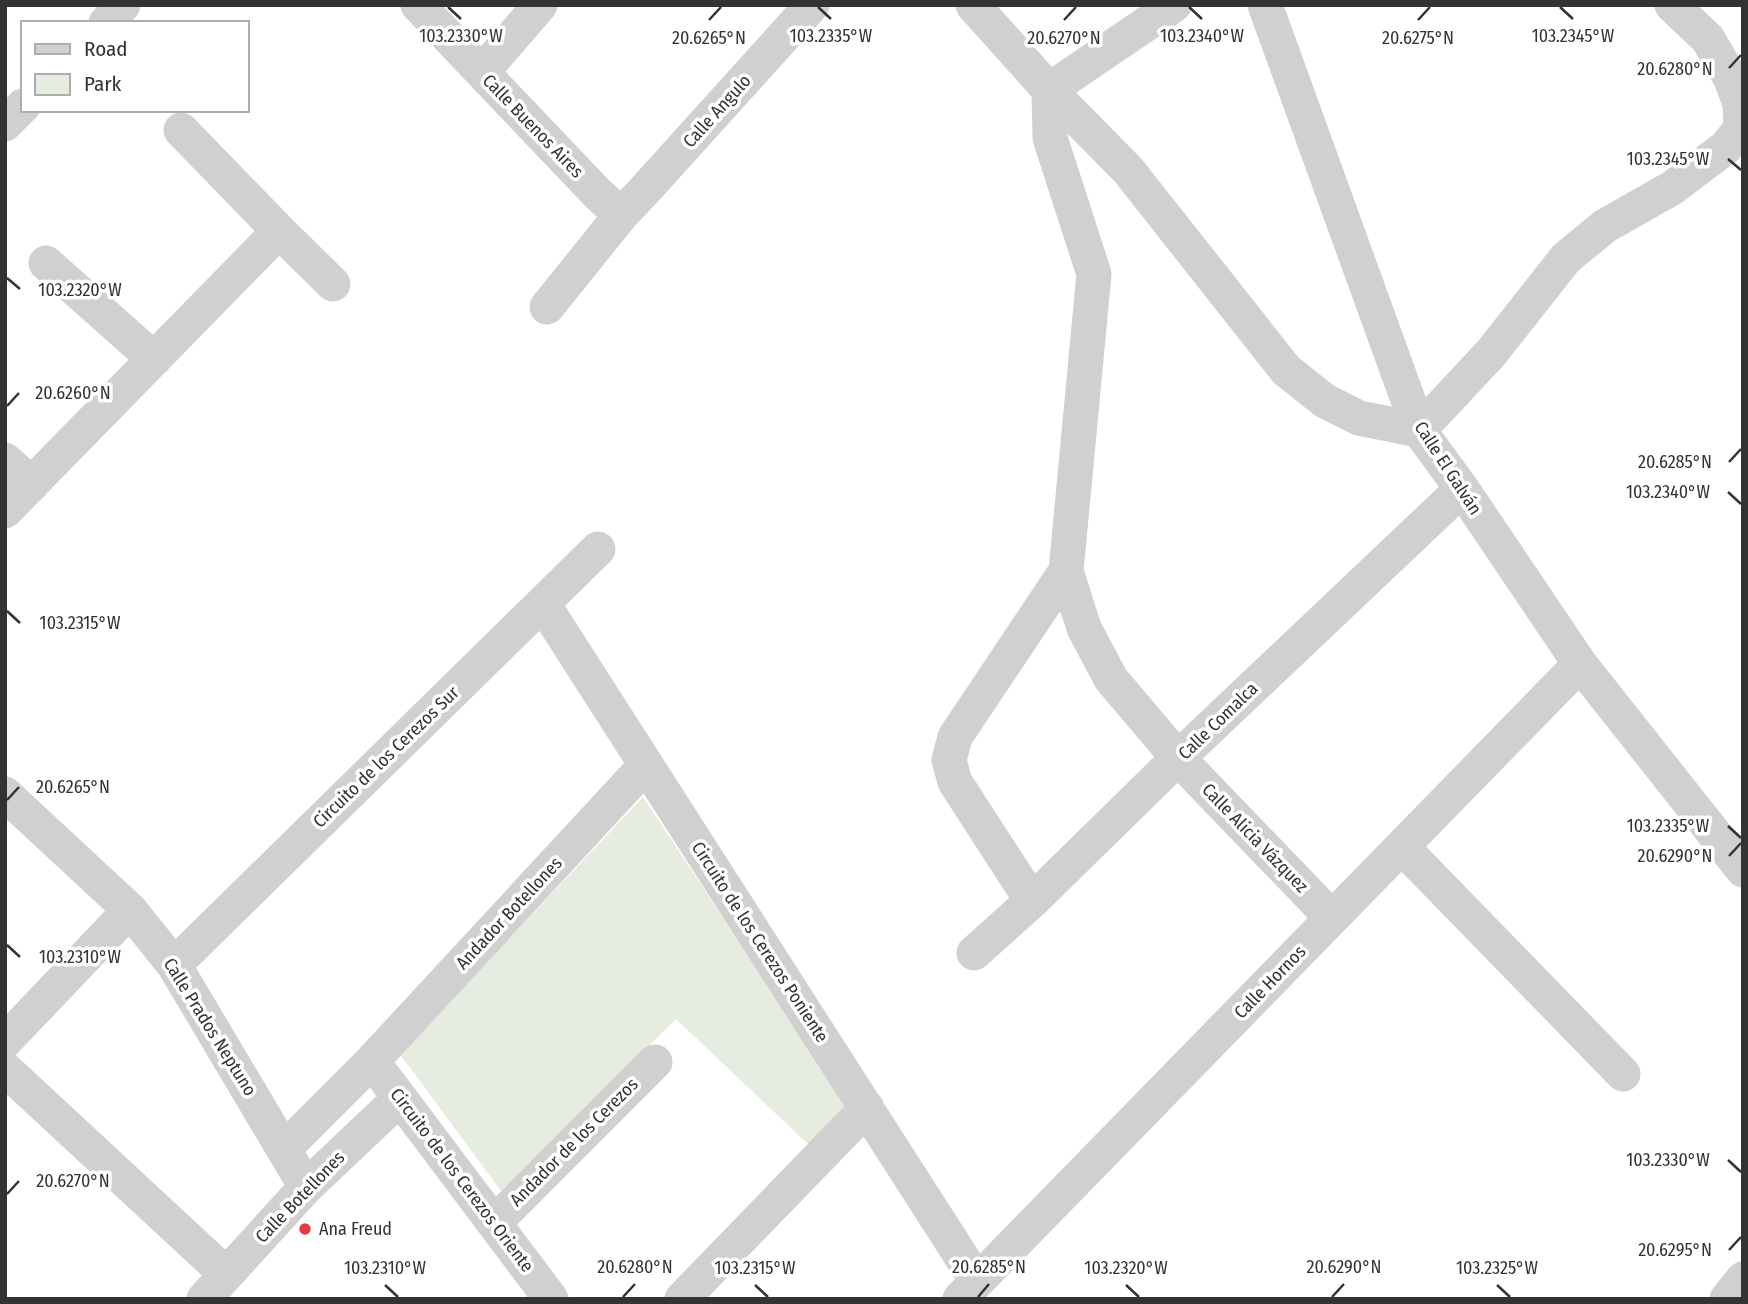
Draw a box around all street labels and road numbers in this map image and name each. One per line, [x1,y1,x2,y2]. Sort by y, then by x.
street label: Calle Buenos Aires [478,70,588,183]
street label: Calle Angulo [678,70,756,152]
street label: Calle El Galván [1410,417,1486,519]
street label: Calle Comalca [1174,678,1262,764]
street label: Circuito de los Cerezos Sur [308,681,464,832]
street label: Calle Alicia Vázquez [1197,779,1313,897]
street label: Circuito de los Cerezos Poniente [687,837,833,1047]
street label: Andador Botellones [451,852,567,974]
street label: Calle Hornos [1230,941,1311,1023]
street label: Calle Prados Neptuno [159,954,261,1100]
street label: Andador de los Cerezos [505,1073,643,1211]
street label: Circuito de los Cerezos Oriente [386,1084,538,1276]
street label: Calle Botellones [251,1146,349,1247]

